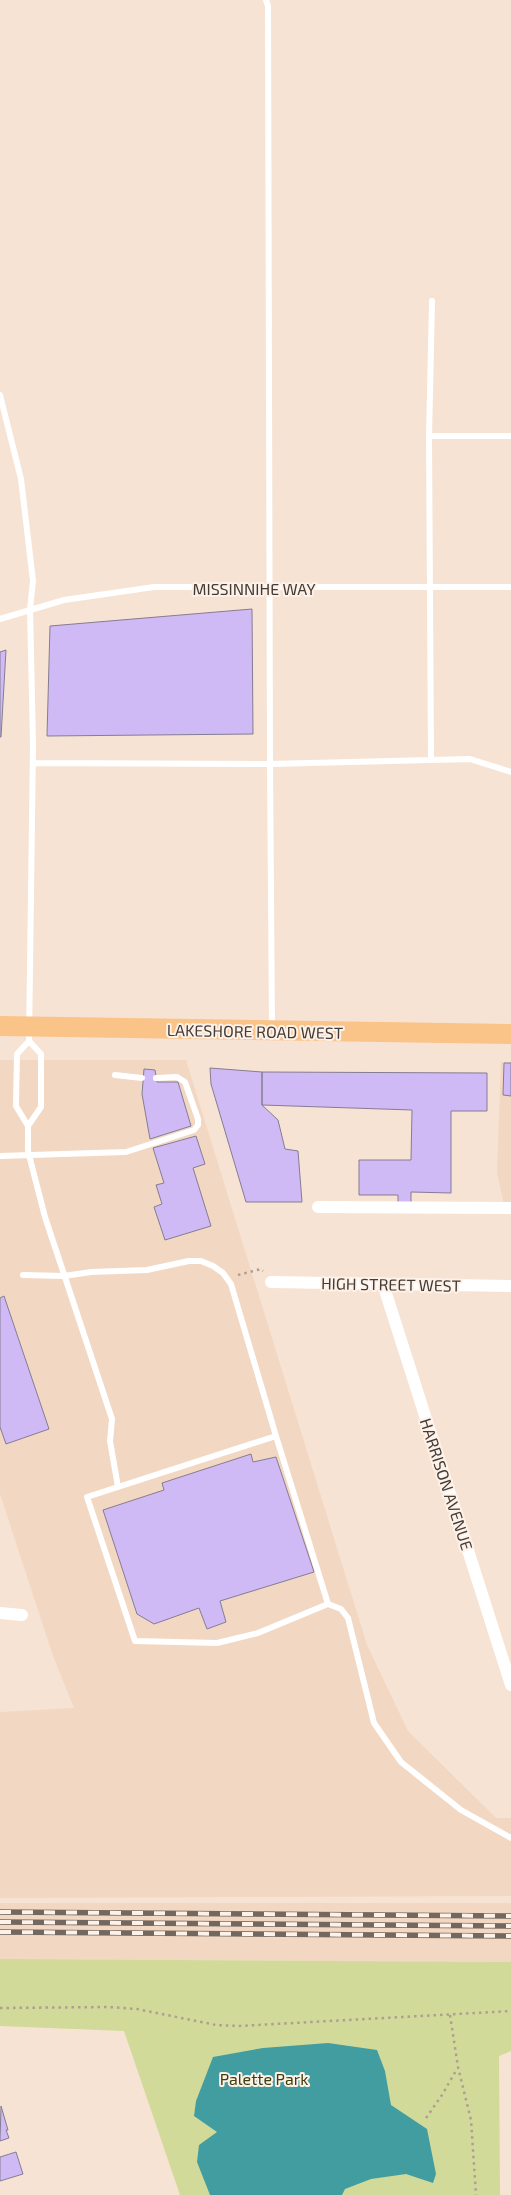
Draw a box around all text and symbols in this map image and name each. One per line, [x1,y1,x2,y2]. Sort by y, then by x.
street label: MISSINNIHE WAY [192,579,316,598]
street label: LAKESHORE ROAD WEST [167,1020,343,1042]
street label: HIGH STREET WEST [321,1273,461,1295]
street label: HARRISON AVENUE [417,1416,477,1552]
park label: Palette Park [220,2069,308,2088]

